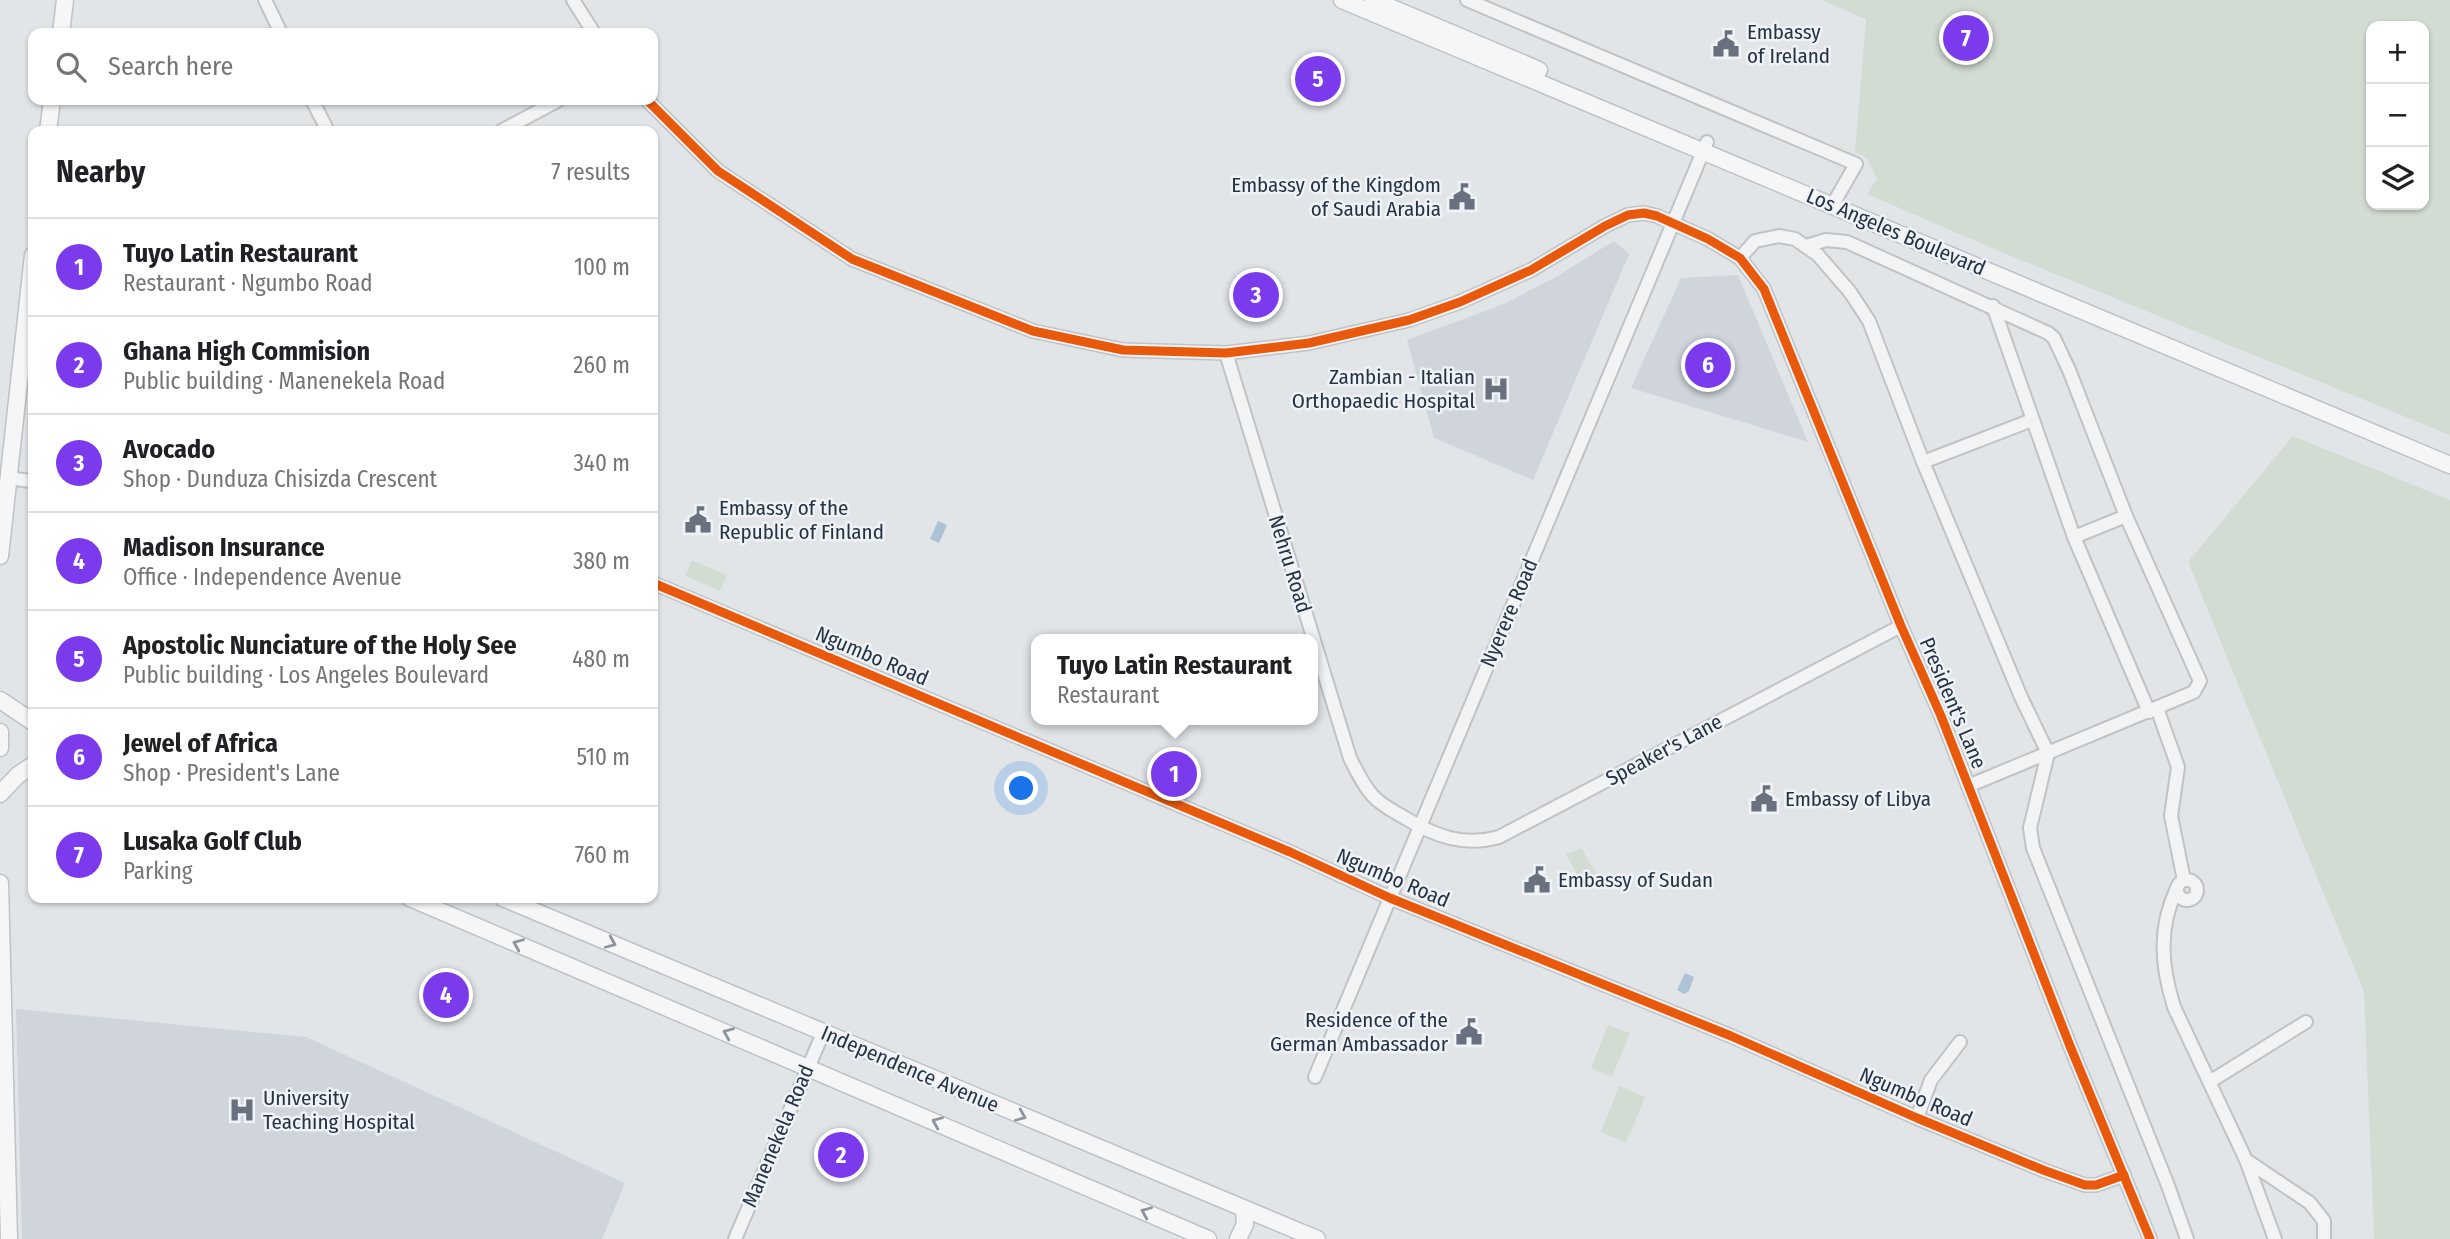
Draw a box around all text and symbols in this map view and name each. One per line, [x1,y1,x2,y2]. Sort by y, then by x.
pin: 7 [1943,12,1989,64]
place label: Embassy of Ireland [1747,19,1830,69]
map controls [2366,21,2429,210]
button: + [2366,21,2429,84]
search box [28,28,658,105]
public building icon: Embassy of Ireland [1711,29,1741,59]
icon: search [52,48,90,86]
text: Search here [108,51,233,82]
pin: 5 [1295,53,1341,105]
button: − [2366,84,2429,147]
button: layers [2366,147,2429,210]
text: Nearby [56,154,145,190]
text: 7 results [551,158,630,186]
place label: Embassy of the Kingdom of Saudi Arabia [1231,172,1441,222]
public building icon: Embassy of the Kingdom of Saudi Arabia [1447,182,1477,212]
street label: Los Angeles Boulevard [1803,183,1989,281]
text: Tuyo Latin Restaurant [123,238,358,269]
text: 1 [74,253,84,281]
text: 100 m [574,253,630,281]
text: Restaurant · Ngumbo Road [123,269,373,297]
pin: 3 [1233,269,1279,321]
text: Ghana High Commision [123,336,370,367]
pin: 6 [1685,339,1731,391]
text: 2 [74,351,84,379]
text: 260 m [573,351,630,379]
place label: Zambian - Italian Orthopaedic Hospital [1292,364,1475,414]
text: Public building · Manenekela Road [123,367,445,395]
hospital icon: Zambian - Italian Orthopaedic Hospital [1481,374,1511,404]
text: Avocado [123,434,215,465]
text: 3 [74,449,84,477]
text: 340 m [574,449,630,477]
text: Shop · Dunduza Chisizda Crescent [123,465,437,493]
place label: Embassy of the Republic of Finland [719,495,884,545]
public building icon: Embassy of the Republic of Finland [683,505,713,535]
street label: Nehru Road [1263,512,1317,616]
text: Madison Insurance [123,532,325,563]
text: 4 [73,547,85,575]
text: 380 m [573,547,630,575]
street label: Nyerere Road [1475,555,1543,671]
text: Office · Independence Avenue [123,563,402,591]
street label: Ngumbo Road [812,621,932,691]
text: Apostolic Nunciature of the Holy See [123,630,517,661]
street label: President's Lane [1914,633,1992,773]
popup [1031,634,1318,725]
text: 5 [73,645,85,673]
text: 480 m [572,645,630,673]
text: Tuyo Latin Restaurant [1057,650,1292,681]
text: Public building · Los Angeles Boulevard [123,661,489,689]
text: Restaurant [1057,681,1159,709]
street label: Speaker's Lane [1601,708,1727,792]
text: Jewel of Africa [123,728,278,759]
text: 6 [73,743,85,771]
text: 510 m [577,743,630,771]
pin: 1 [1151,748,1197,800]
text: Shop · President's Lane [123,759,340,787]
your location [1004,771,1038,805]
public building icon: Embassy of Libya [1749,784,1779,814]
place label: Embassy of Libya [1785,786,1931,812]
text: Lusaka Golf Club [123,826,302,857]
text: 7 [74,841,84,869]
text: 760 m [575,841,630,869]
street label: Ngumbo Road [1333,843,1453,913]
text: Parking [123,857,193,885]
public building icon: Embassy of Sudan [1522,865,1552,895]
place label: Embassy of Sudan [1558,867,1713,893]
one-way arrow [605,935,617,949]
one-way arrow [513,938,525,952]
pin: 4 [423,969,469,1021]
place label: Residence of the German Ambassador [1270,1007,1449,1057]
public building icon: Residence of the German Ambassador [1454,1017,1484,1047]
street label: Independence Avenue [817,1020,1003,1118]
one-way arrow [722,1027,734,1041]
street label: Manenekela Road [736,1061,820,1211]
street label: Ngumbo Road [1856,1062,1976,1132]
place label: University Teaching Hospital [263,1085,415,1135]
hospital icon: University Teaching Hospital [227,1095,257,1125]
one-way arrow [1014,1108,1027,1122]
one-way arrow [931,1116,944,1130]
pin: 2 [818,1129,864,1181]
one-way arrow [1140,1206,1153,1220]

